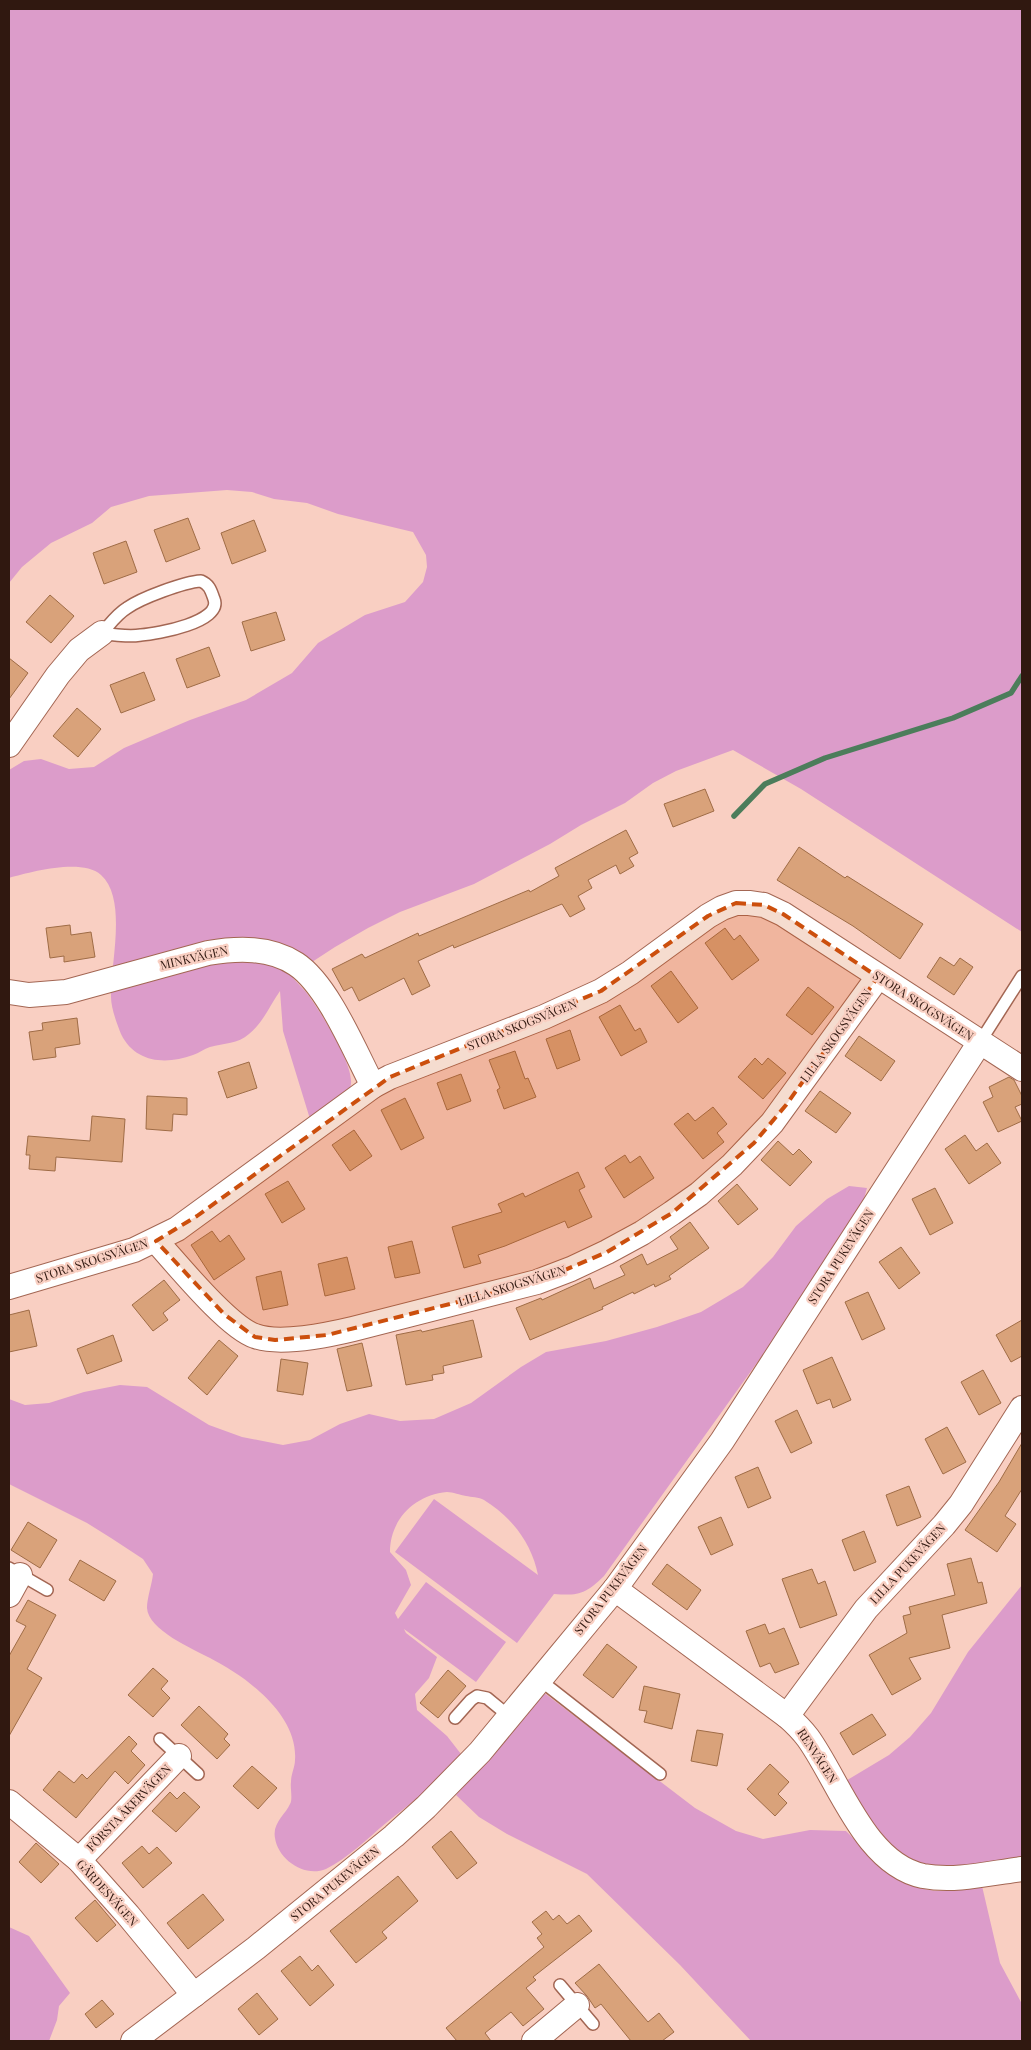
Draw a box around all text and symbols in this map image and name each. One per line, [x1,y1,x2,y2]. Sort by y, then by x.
street label: MINKVÄGEN [158,941,230,973]
street label: STORA SKOGSVÄGEN [870,967,977,1044]
street label: LILLA SKOGSVÄGEN [796,985,875,1085]
street label: STORA SKOGSVÄGEN [464,995,579,1053]
street label: STORA PUKEVÄGEN [804,1206,877,1307]
street label: STORA SKOGSVÄGEN [34,1234,150,1286]
street label: LILLA SKOGSVÄGEN [456,1261,568,1309]
street label: LILLA PUKEVÄGEN [866,1519,949,1607]
street label: STORA PUKEVÄGEN [570,1541,651,1638]
street label: RENVÄGEN [794,1725,842,1786]
street label: FÖRSTA ÅKERVÄGEN [82,1760,174,1854]
street label: STORA PUKEVÄGEN [287,1842,383,1924]
street label: GÄRDESVÄGEN [74,1856,142,1929]

